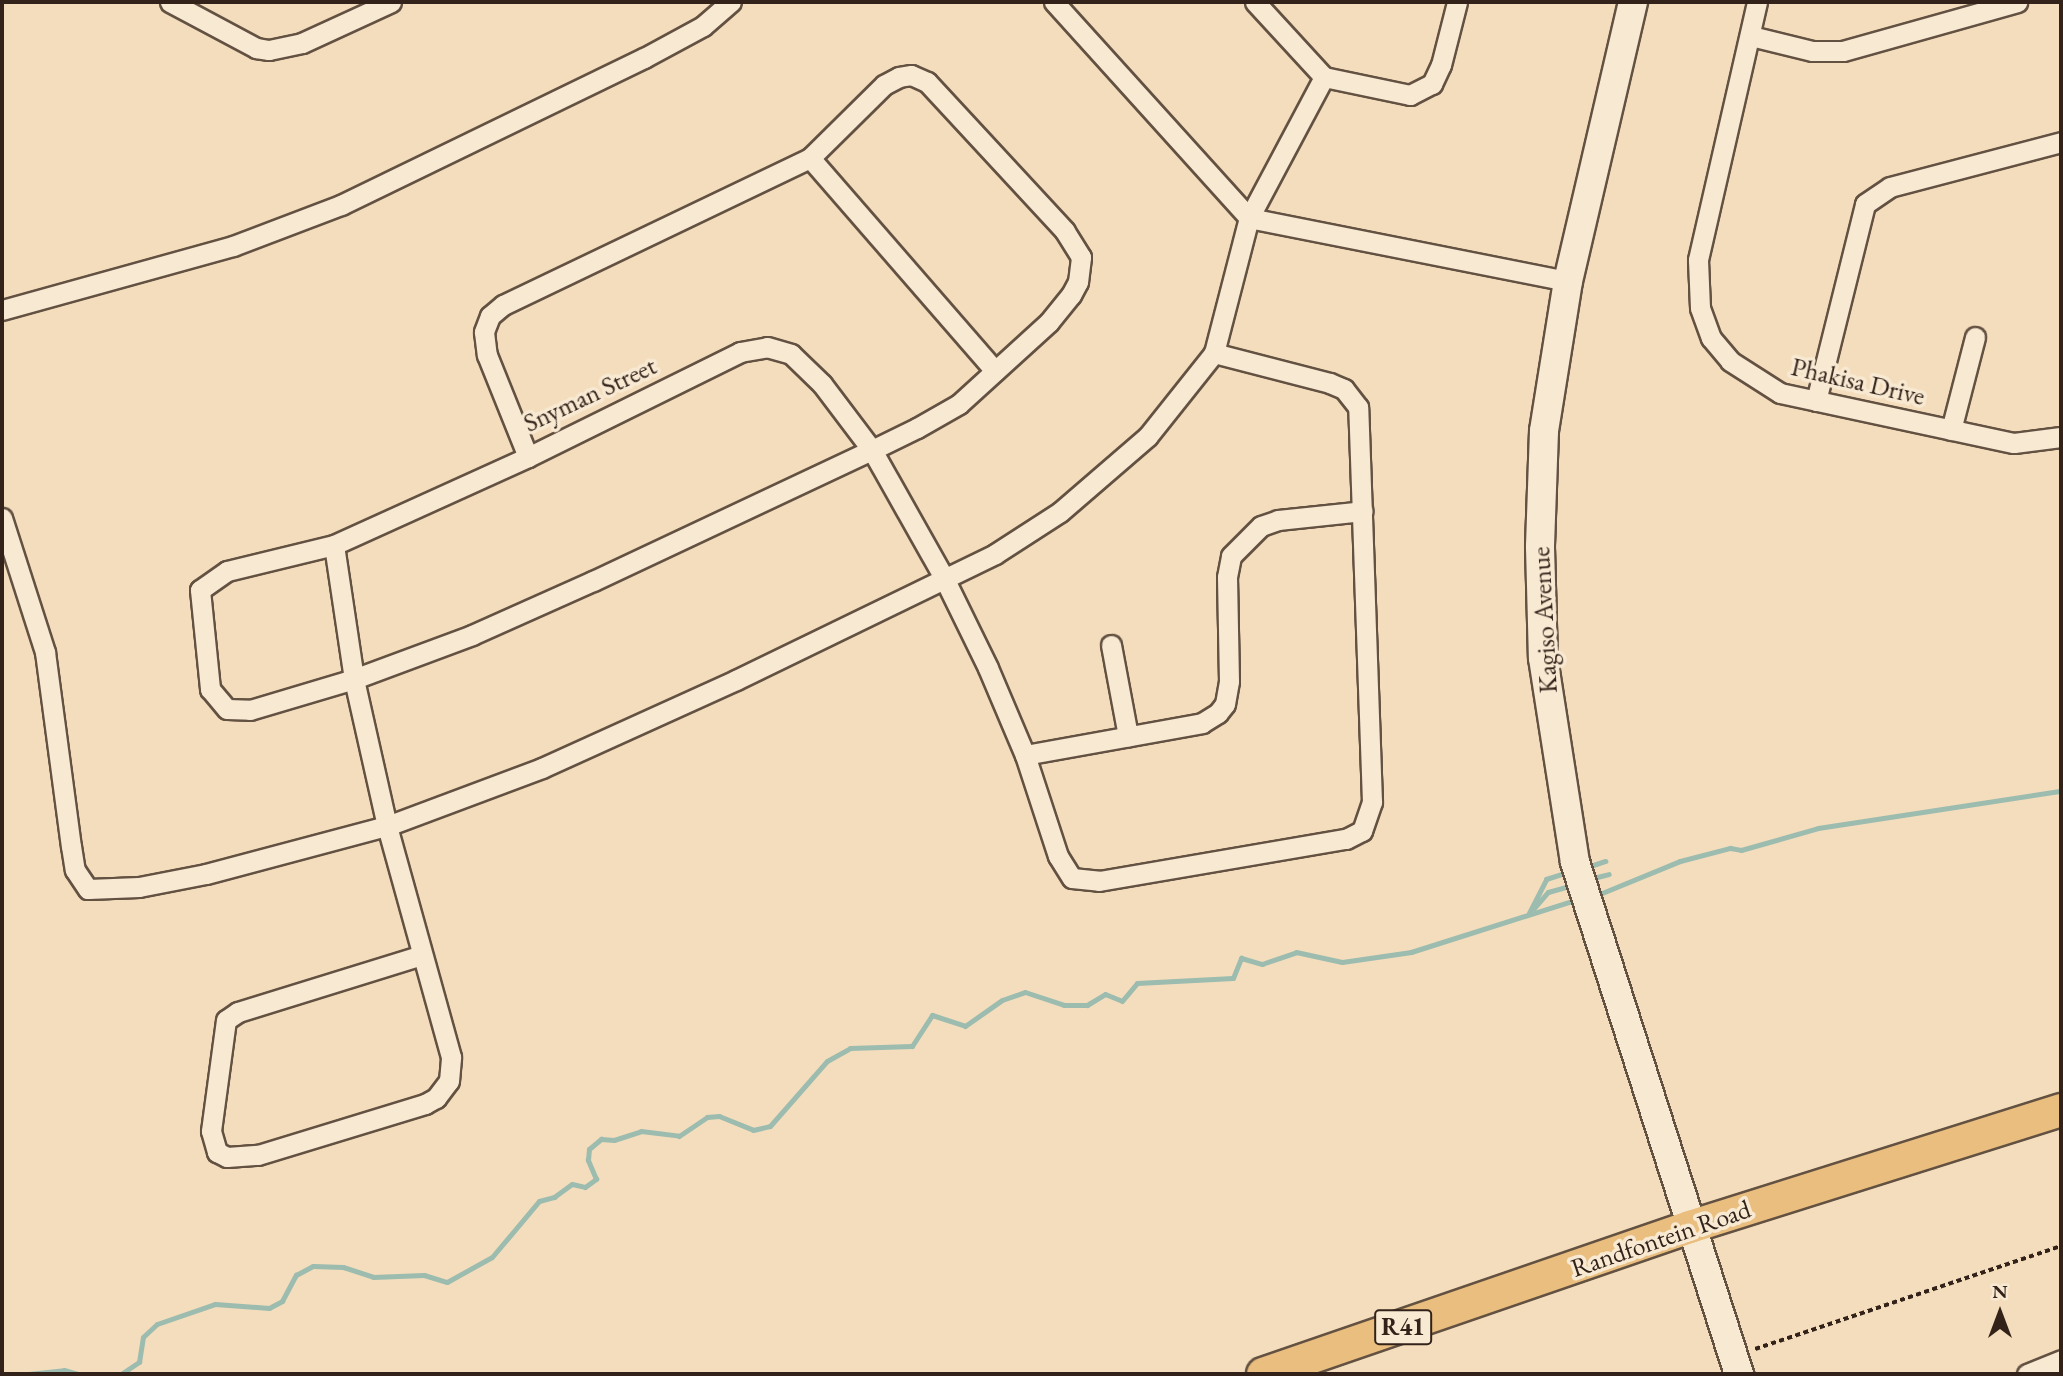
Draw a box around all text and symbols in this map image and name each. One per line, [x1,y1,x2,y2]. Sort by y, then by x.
street label: Snyman Street [519,351,661,439]
street label: Phakisa Drive [1788,351,1928,413]
street label: Kagiso Avenue [1526,546,1564,694]
street label: Randfontein Road [1567,1194,1755,1284]
north arrow [1965,1278,2035,1348]
text: N [1992,1279,2008,1304]
road number: R41 [1373,1307,1433,1348]

